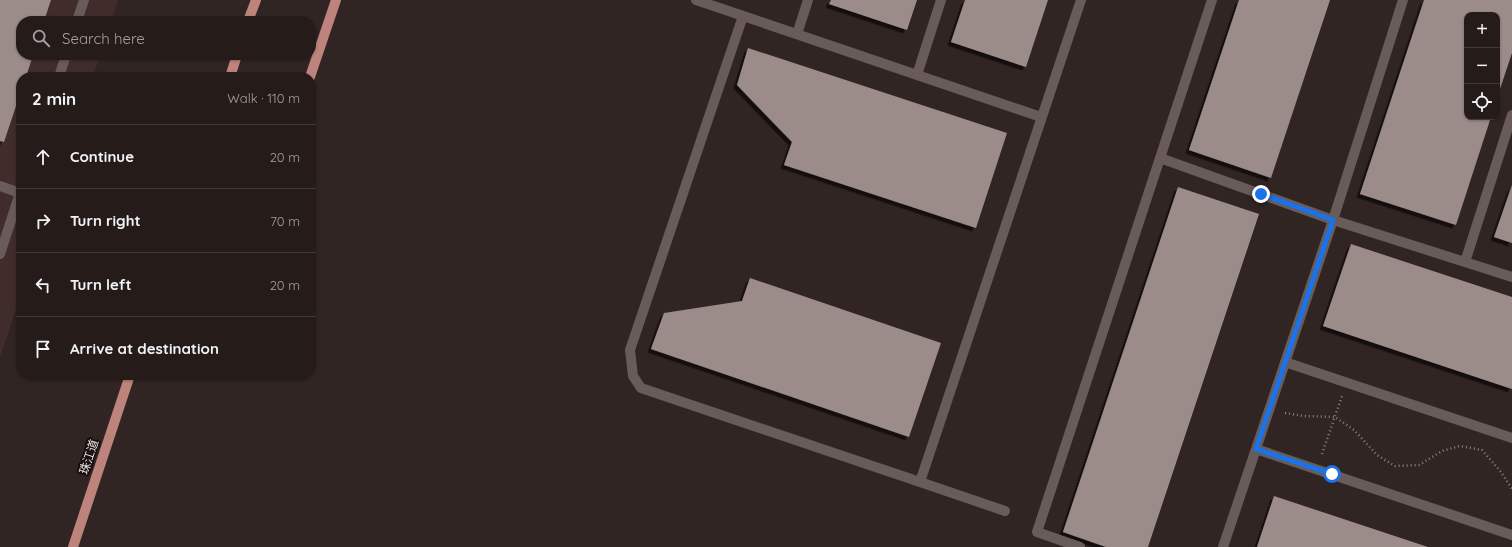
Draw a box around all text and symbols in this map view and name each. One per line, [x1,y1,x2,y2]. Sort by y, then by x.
map controls [1464,12,1500,120]
button: + [1464,12,1500,48]
search box [16,16,316,60]
icon: search [30,27,52,49]
text: Search here [62,29,145,48]
button: − [1464,48,1500,84]
button: locate [1464,84,1500,120]
text: 2 min [32,88,76,109]
text: Walk · 110 m [227,90,300,106]
icon: ahead [32,146,54,168]
text: Continue [70,147,134,166]
text: 20 m [270,149,300,165]
route end [1252,185,1270,203]
icon: right [32,210,54,232]
text: Turn right [70,211,141,230]
text: 70 m [270,213,300,229]
icon: left [32,274,54,296]
text: Turn left [70,275,132,294]
text: 20 m [270,277,300,293]
icon: arrive [32,338,54,360]
text: Arrive at destination [70,339,219,358]
street label: 珠江道 [76,437,101,476]
route start [1323,465,1341,483]

